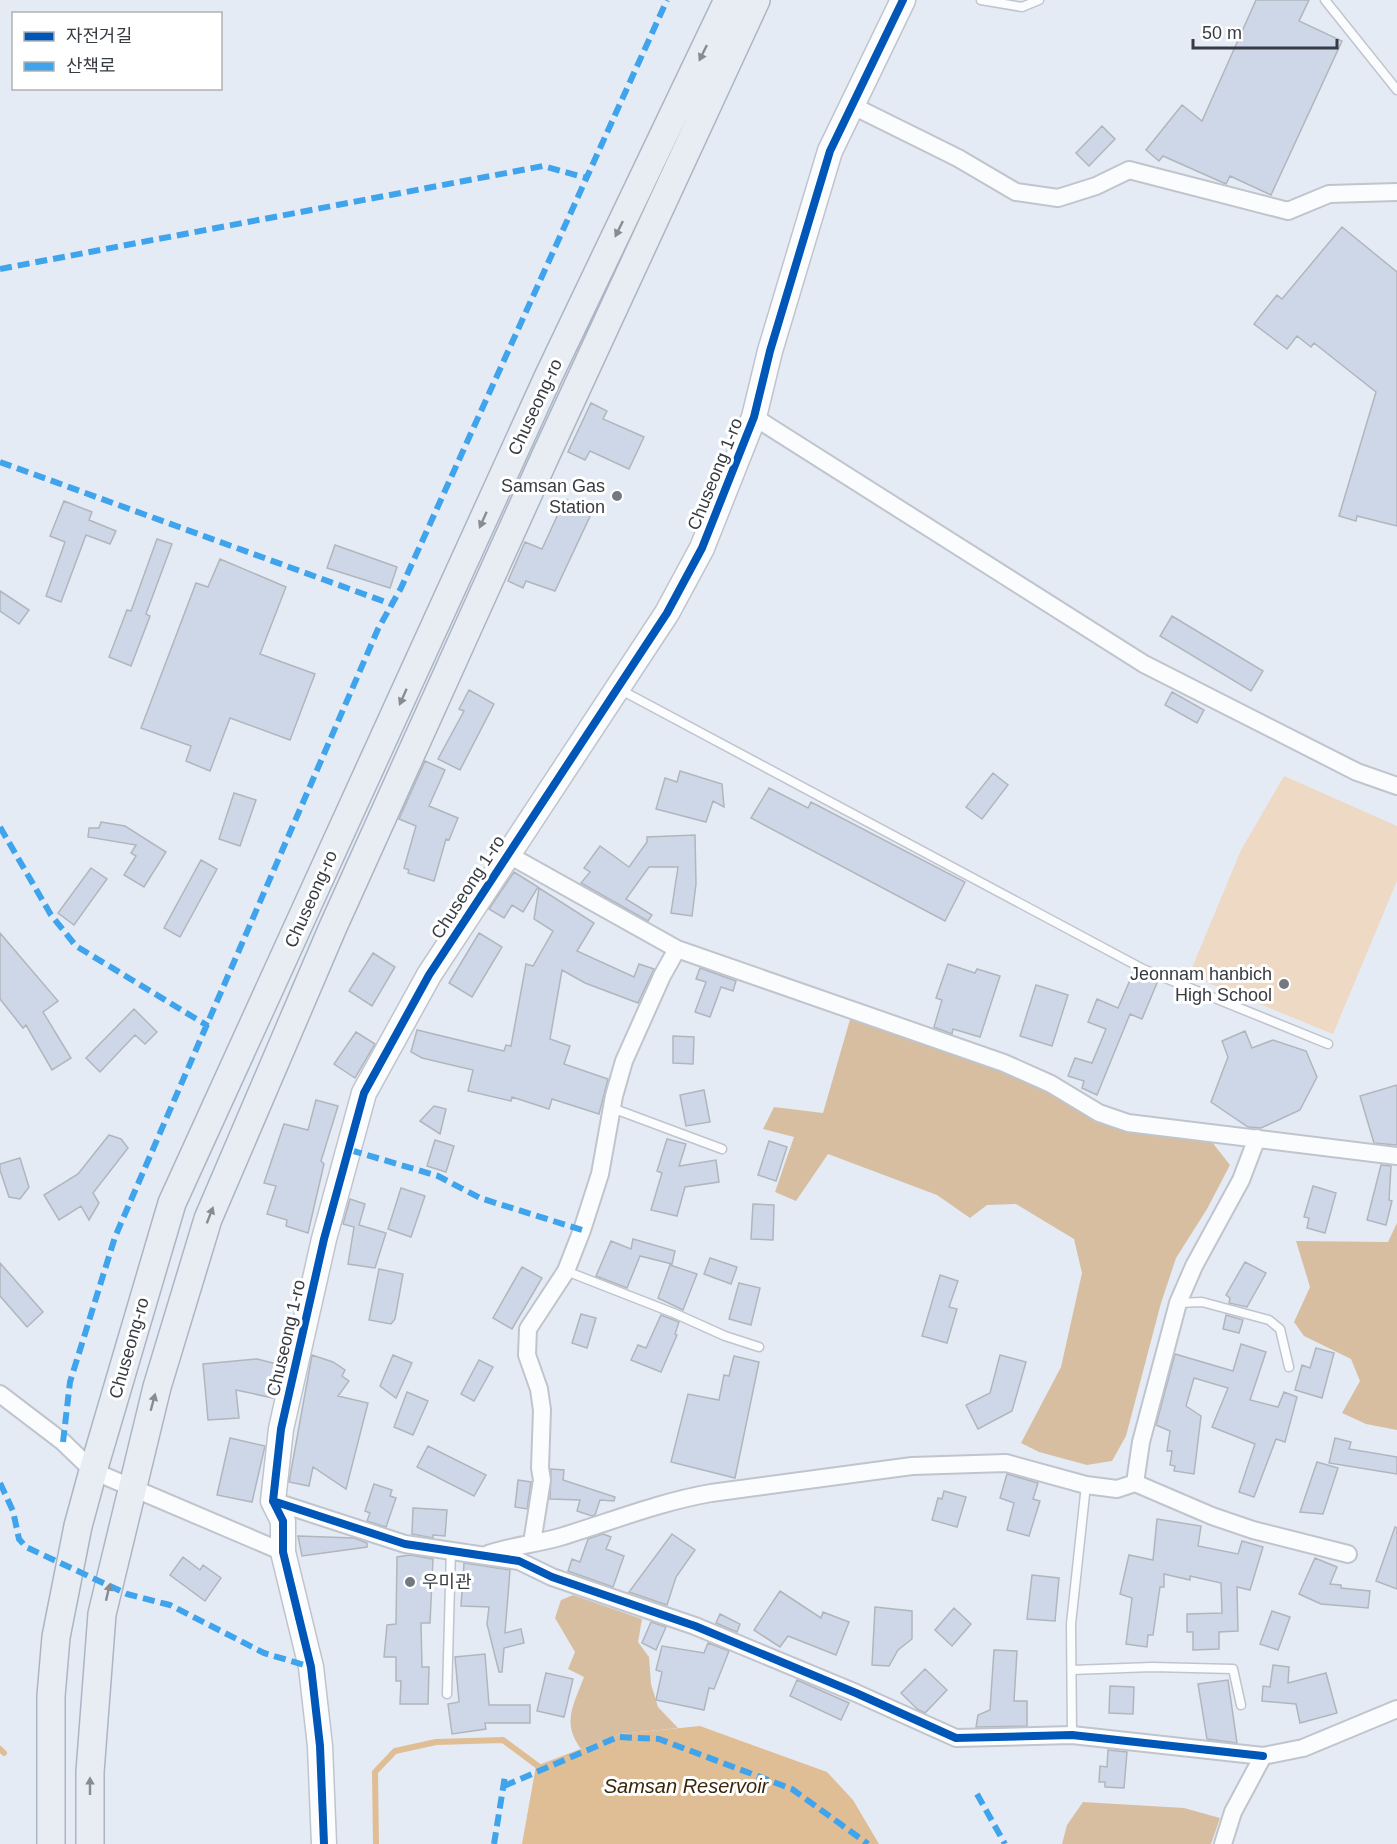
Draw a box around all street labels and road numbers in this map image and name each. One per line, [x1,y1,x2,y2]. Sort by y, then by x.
street label: Chuseong-ro [504,356,566,458]
street label: Chuseong 1-ro [683,415,747,533]
street label: Chuseong 1-ro [427,832,509,942]
street label: Chuseong-ro [281,847,341,951]
street label: Chuseong 1-ro [263,1278,309,1398]
street label: Chuseong-ro [105,1295,153,1401]

